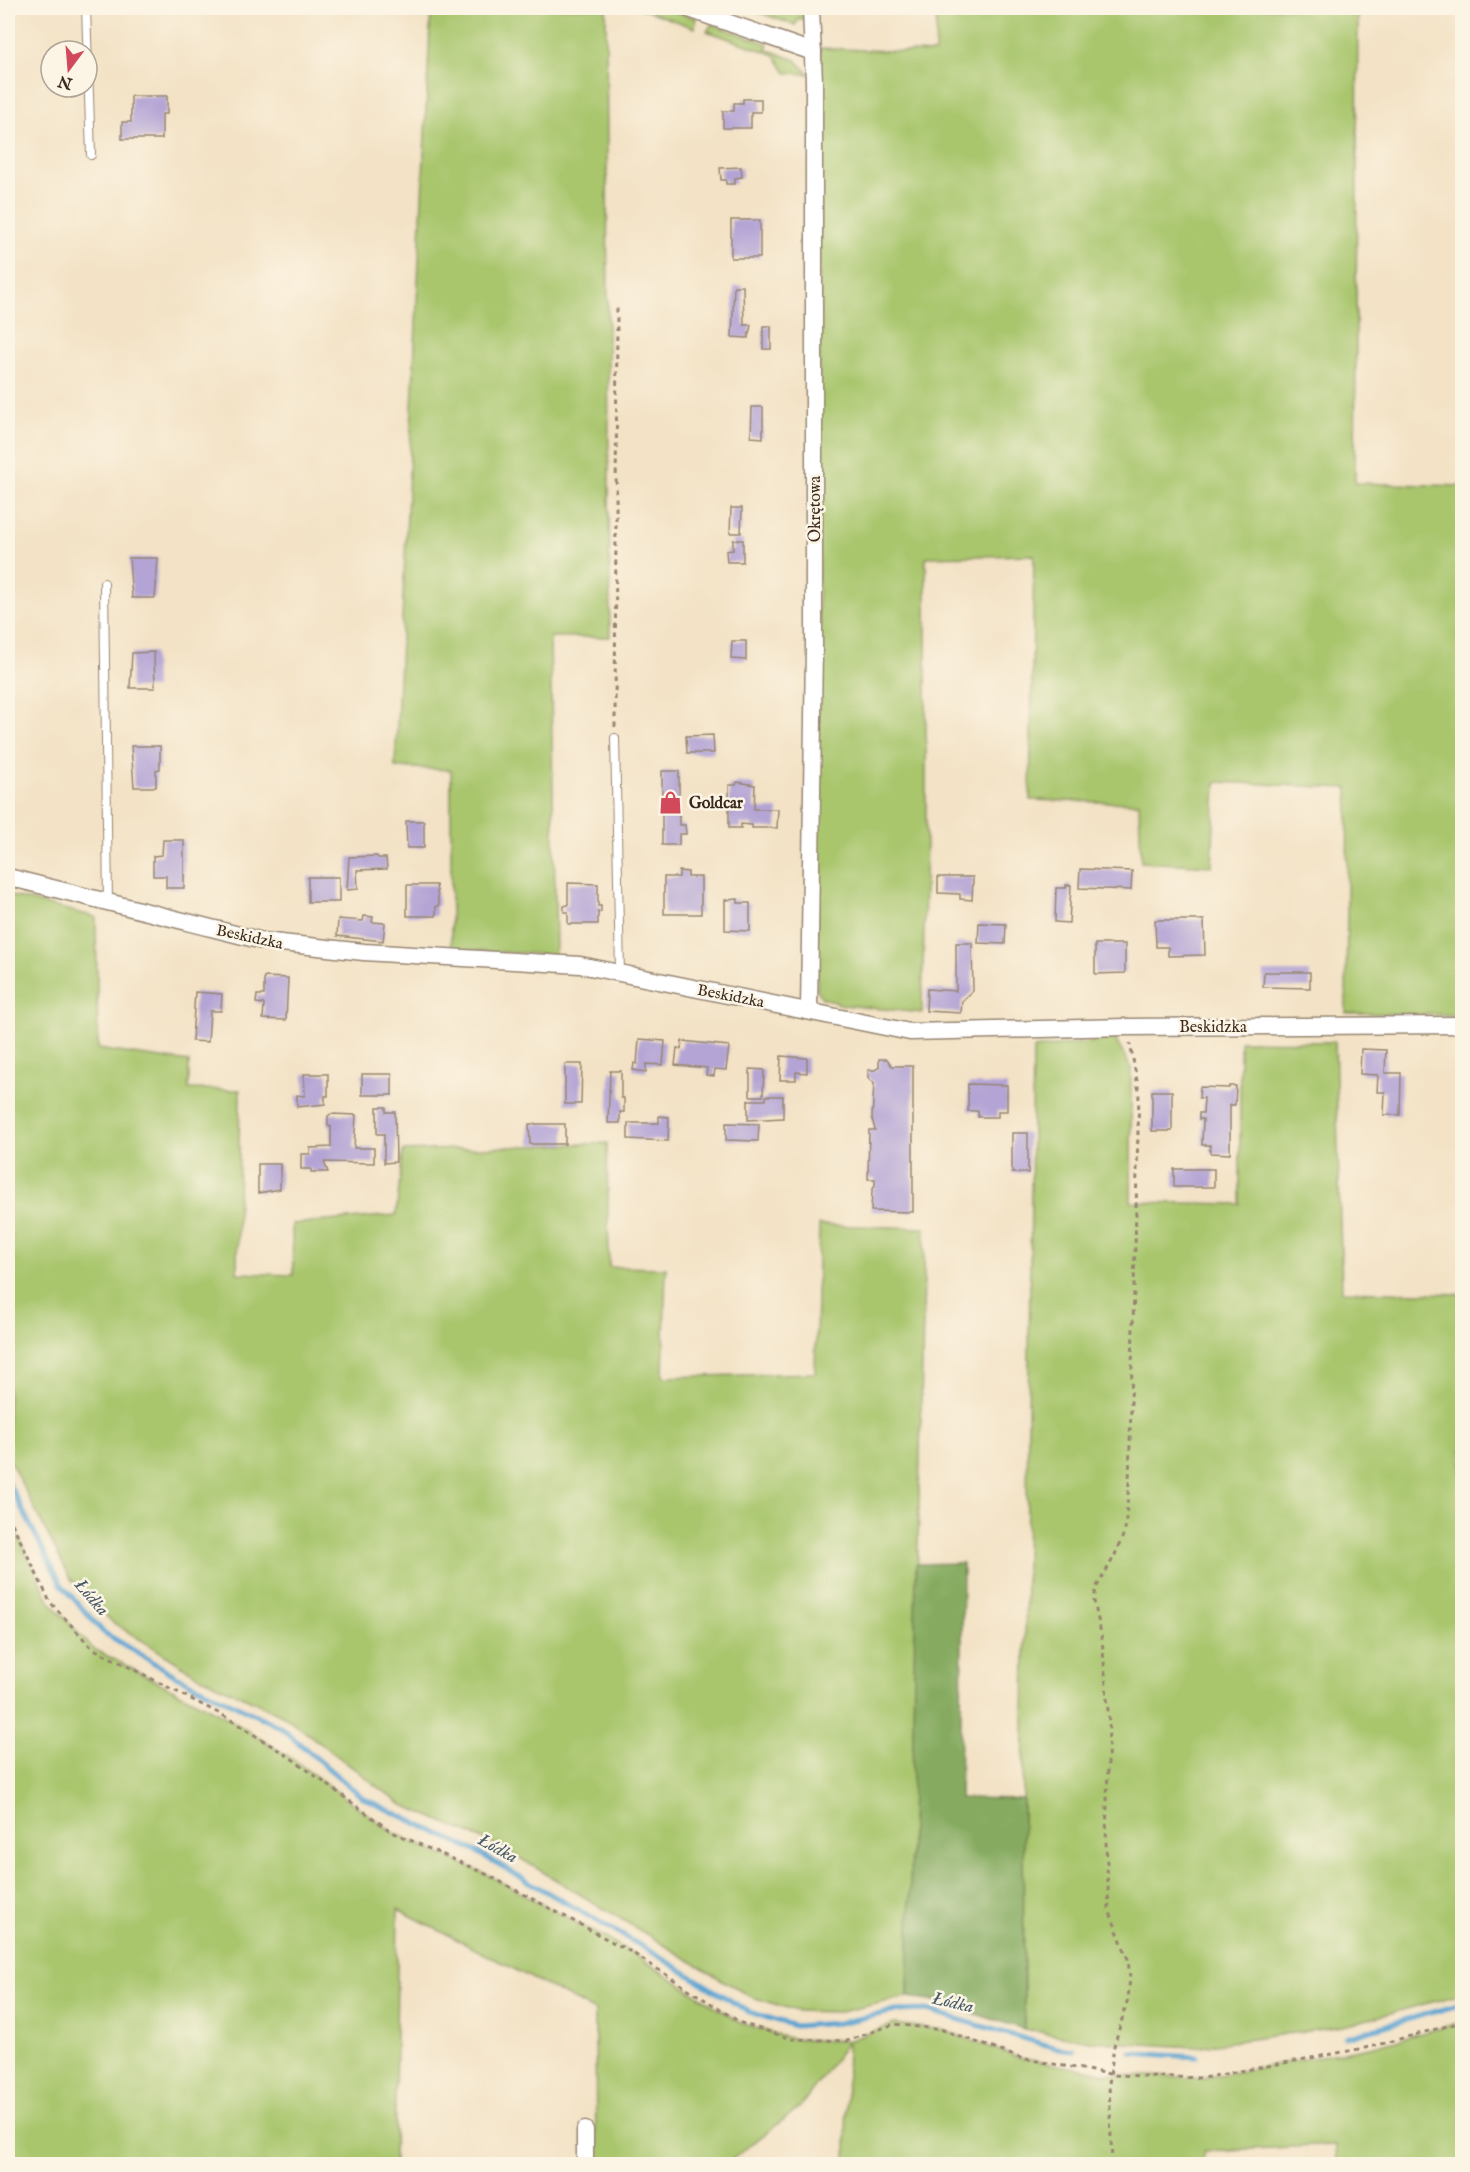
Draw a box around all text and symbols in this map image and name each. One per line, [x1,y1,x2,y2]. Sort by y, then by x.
north arrow [39,39,99,99]
text: N [56,70,76,93]
street label: Okrętowa [806,476,826,542]
shop icon: Goldcar [658,789,684,815]
place label: Goldcar [689,794,743,814]
street label: Beskidzka [214,921,285,955]
street label: Beskidzka [695,981,766,1013]
street label: Beskidzka [1179,1018,1247,1038]
water label: Łódka [68,1574,113,1621]
water label: Łódka [472,1829,521,1870]
water label: Łódka [929,1987,976,2019]

